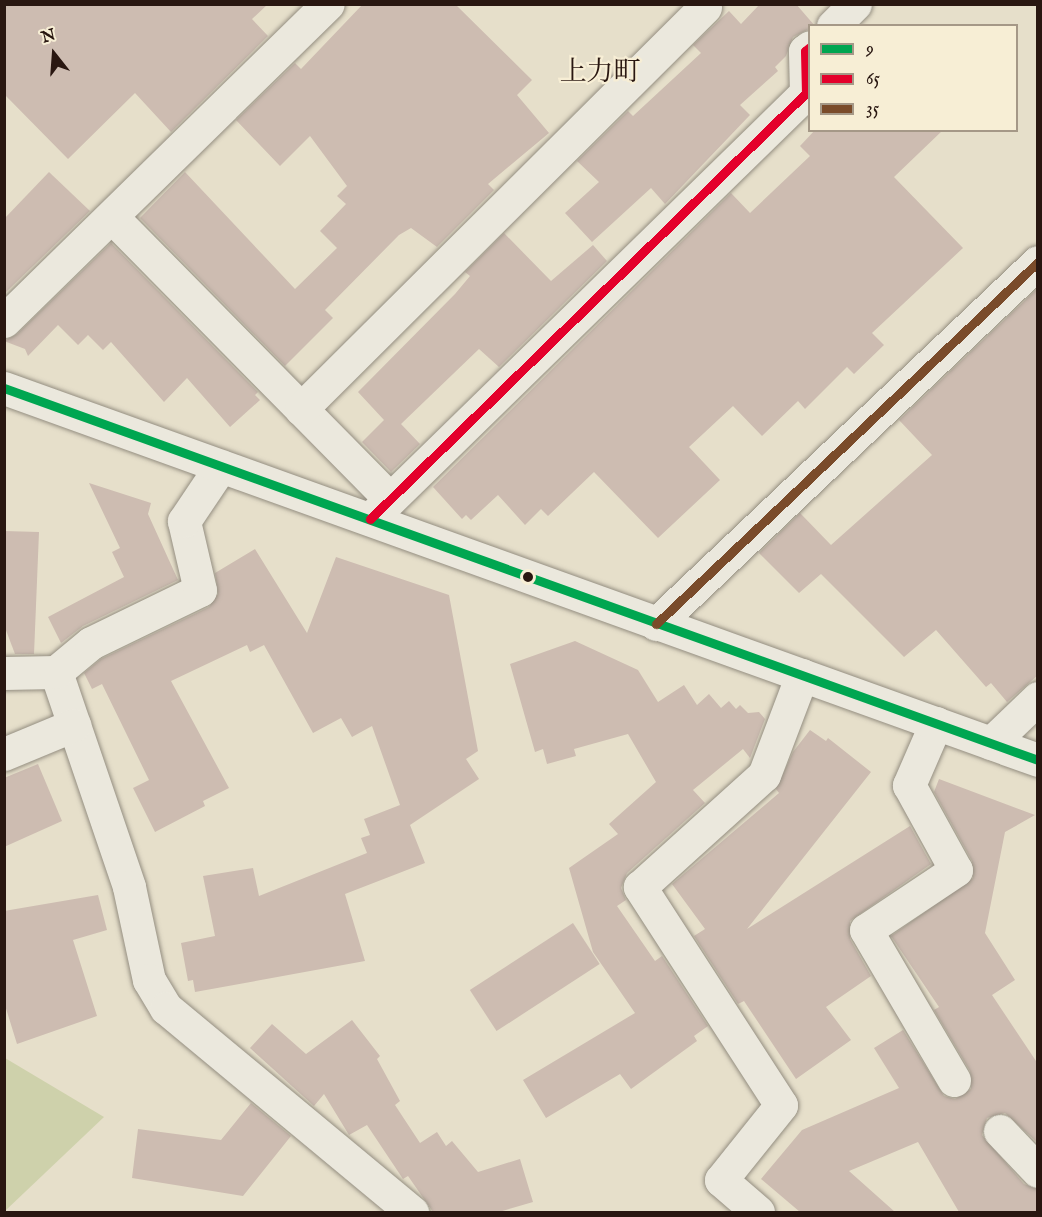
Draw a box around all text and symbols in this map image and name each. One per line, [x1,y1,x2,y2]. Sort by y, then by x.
north arrow [24,24,84,84]
legend [808,24,1018,132]
text: N [39,25,58,48]
text: 9 [866,38,874,61]
district label: 上力町 [560,58,640,90]
text: 65 [866,68,880,91]
text: 35 [866,98,879,121]
unlabelled marker [522,571,534,583]

